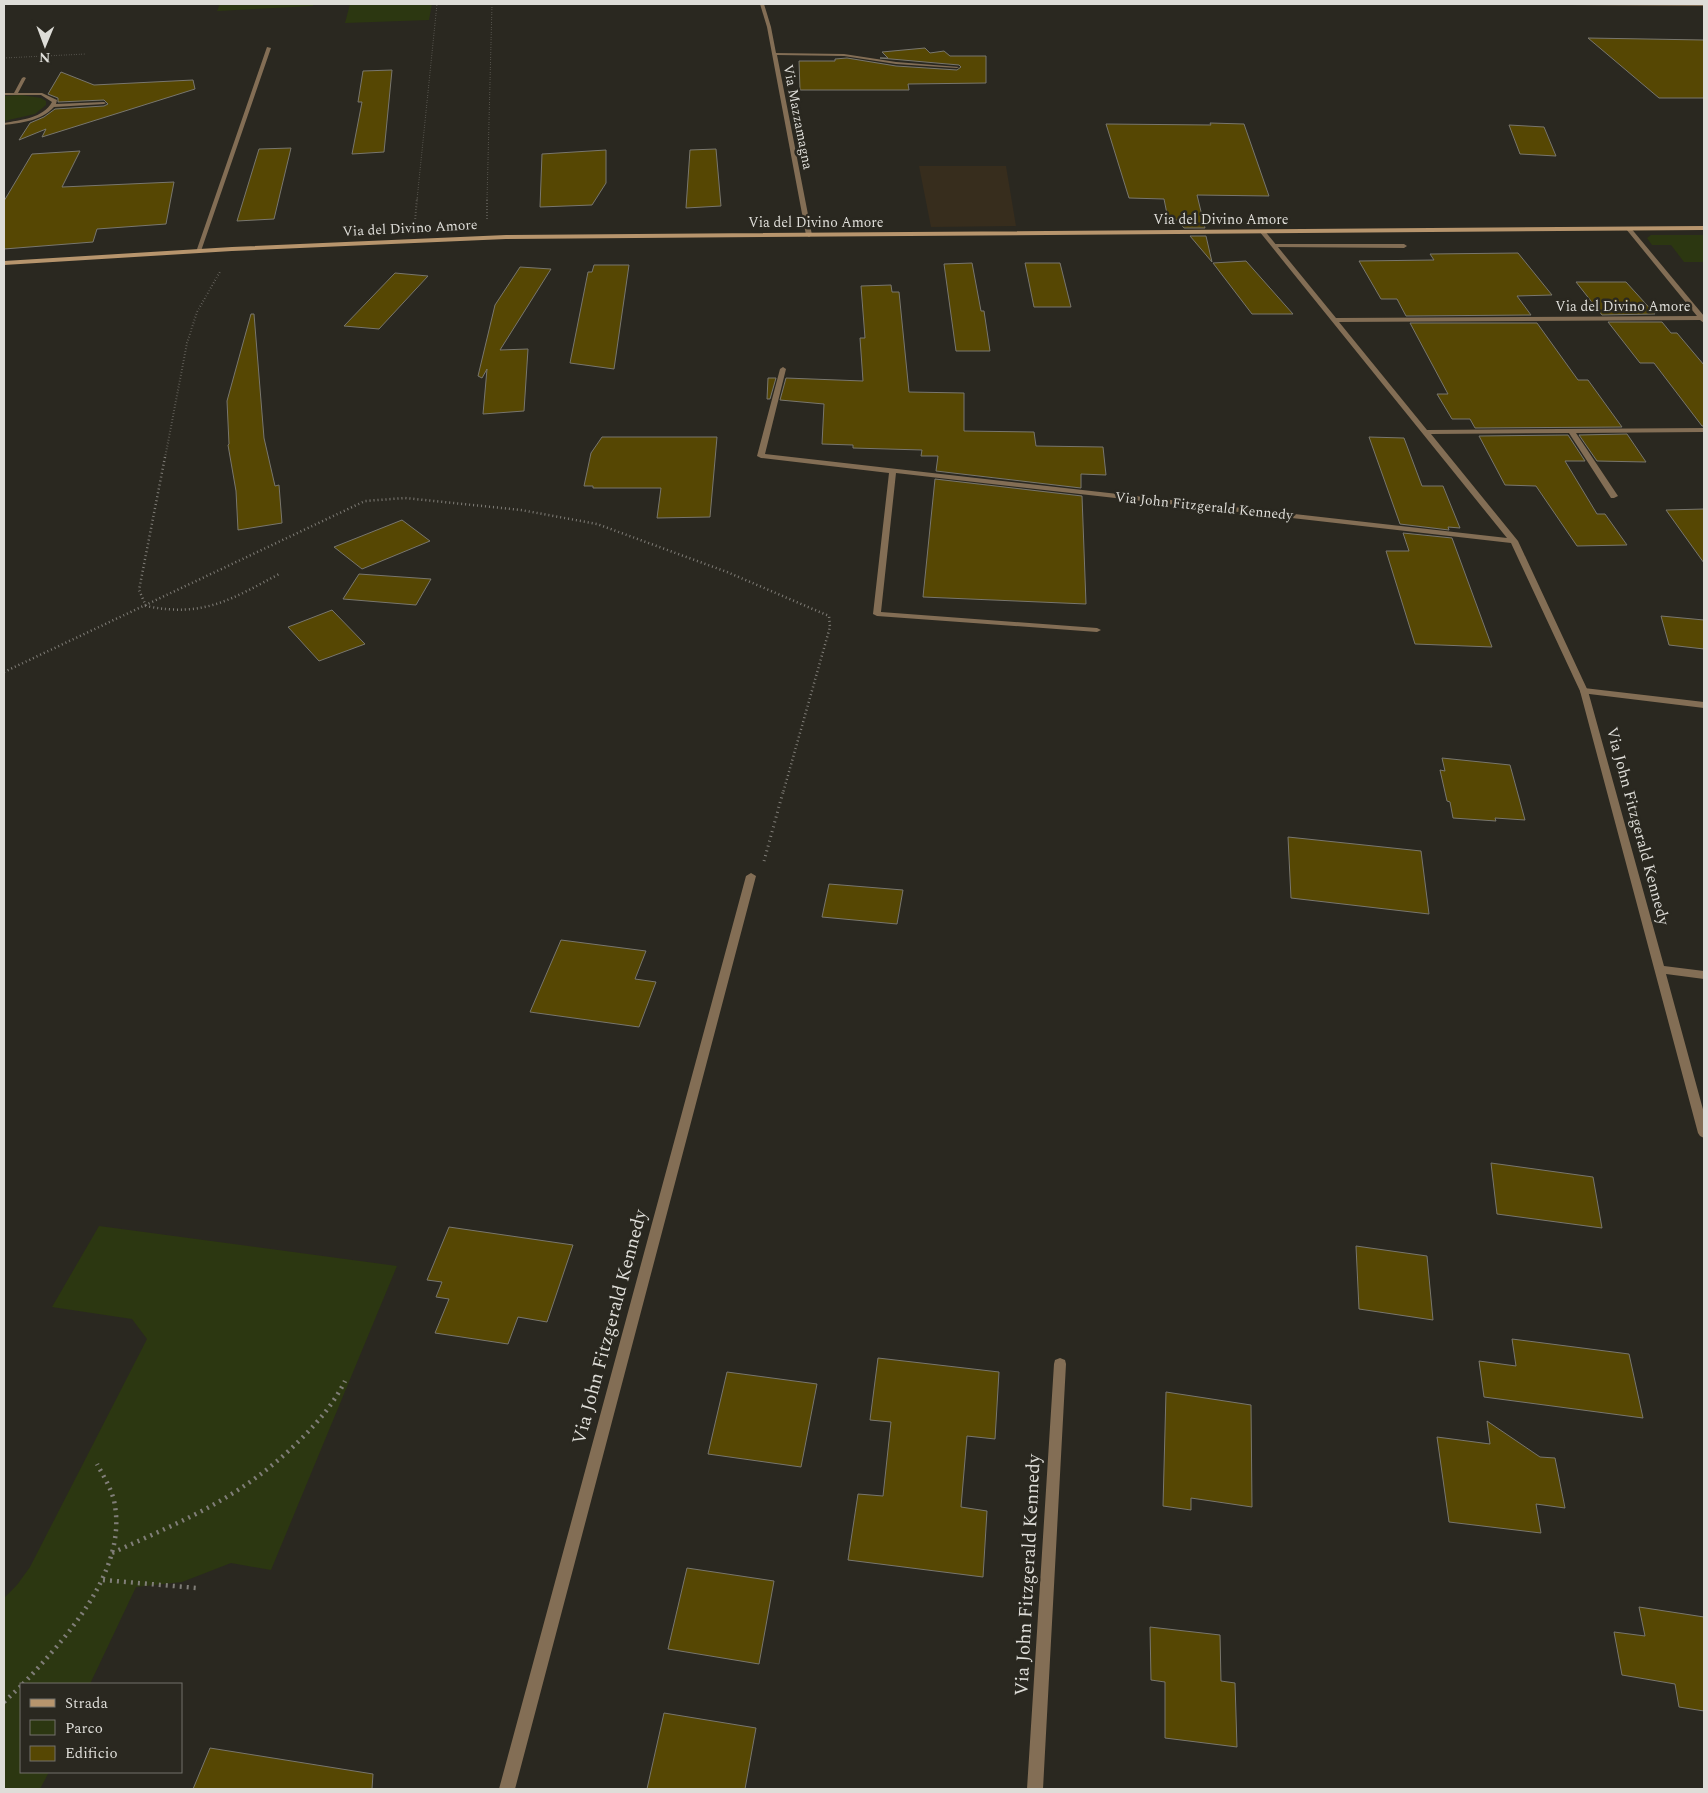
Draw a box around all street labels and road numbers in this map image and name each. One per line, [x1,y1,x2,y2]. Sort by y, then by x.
street label: Via Mazzamagna [778,63,819,172]
street label: Via del Divino Amore [1153,209,1289,230]
street label: Via del Divino Amore [748,212,884,233]
street label: Via del Divino Amore [342,214,478,242]
street label: Via del Divino Amore [1555,296,1691,317]
street label: Via John Fitzgerald Kennedy [1114,486,1295,526]
street label: Via John Fitzgerald Kennedy [1600,724,1676,929]
street label: Via John Fitzgerald Kennedy [565,1205,656,1448]
street label: Via John Fitzgerald Kennedy [1007,1452,1049,1697]

